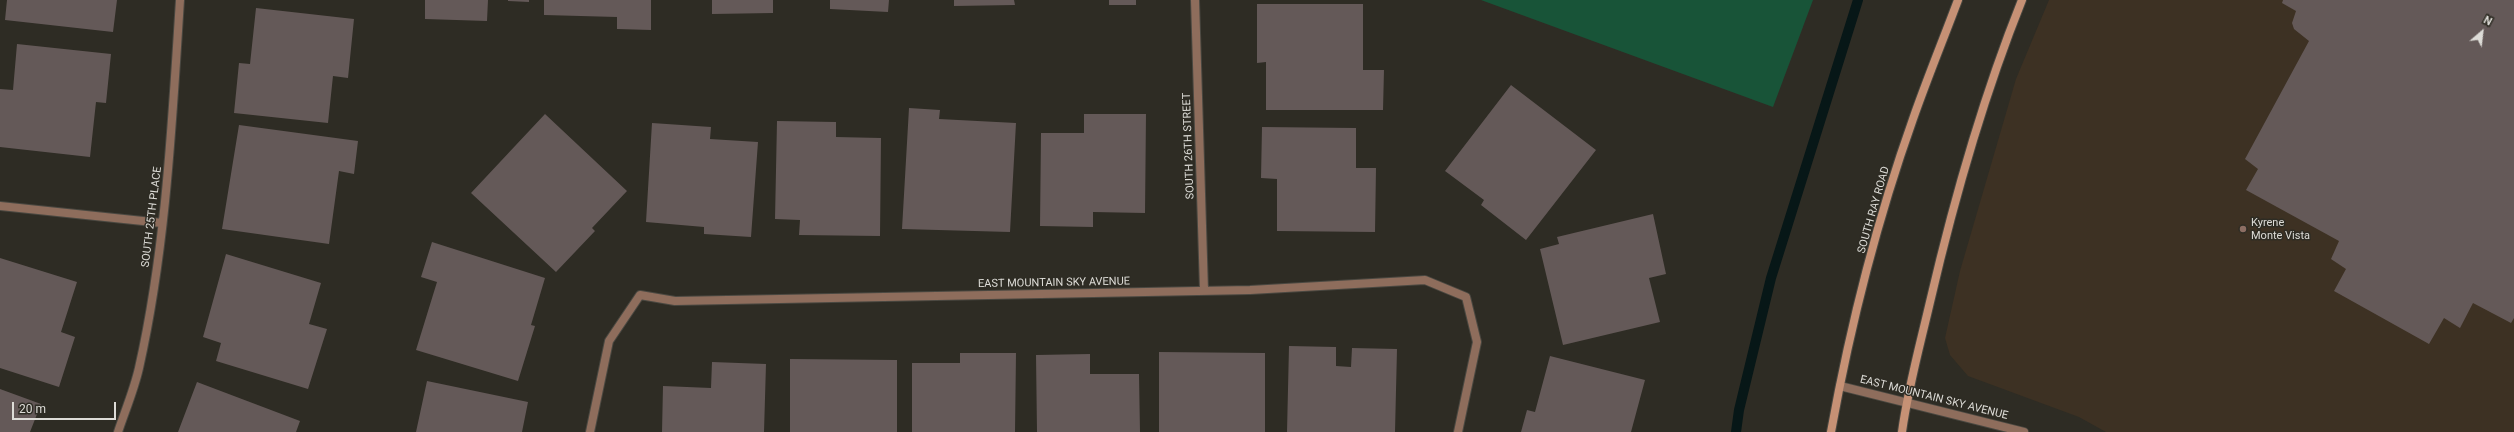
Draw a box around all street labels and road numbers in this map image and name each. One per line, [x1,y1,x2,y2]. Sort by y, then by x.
street label: SOUTH 26TH STREET [1181,92,1197,200]
street label: SOUTH RAY ROAD [1855,165,1893,255]
street label: SOUTH 25TH PLACE [139,166,165,268]
street label: EAST MOUNTAIN SKY AVENUE [978,275,1130,291]
street label: EAST MOUNTAIN SKY AVENUE [1859,373,2009,423]

